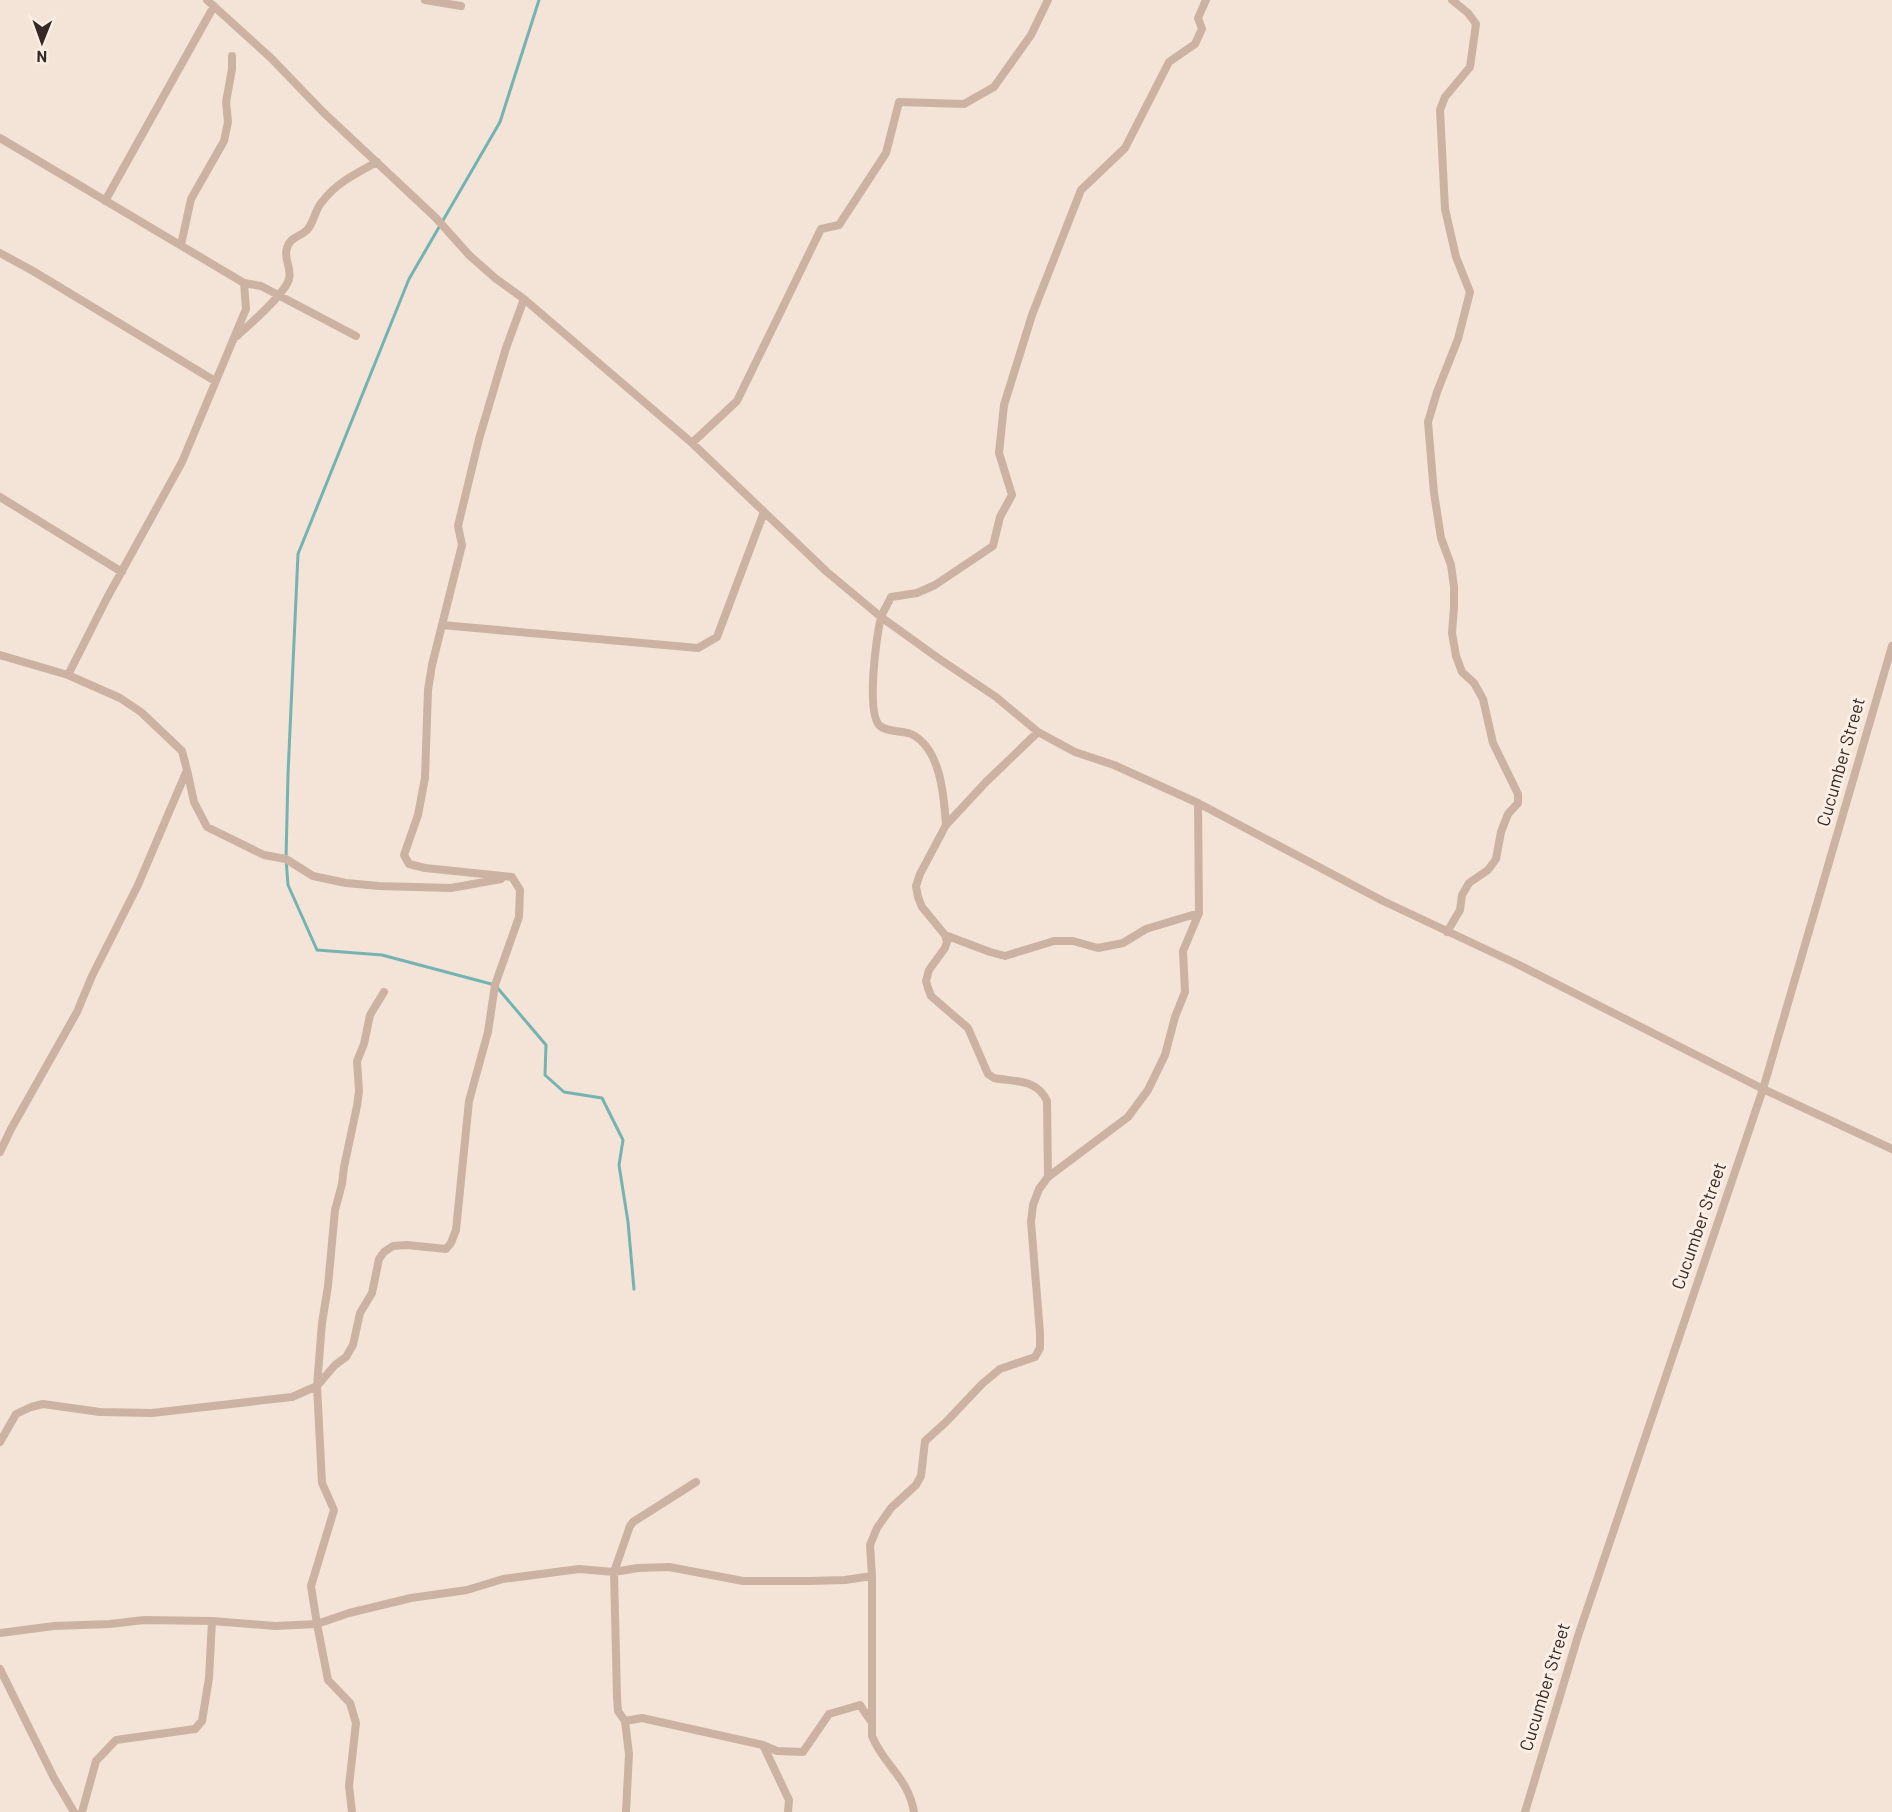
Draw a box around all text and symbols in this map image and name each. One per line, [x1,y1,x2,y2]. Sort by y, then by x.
north arrow [12,12,72,72]
text: N [36,48,47,67]
street label: Cucumber Street [1811,695,1869,829]
street label: Cucumber Street [1666,1159,1730,1292]
street label: Cucumber Street [1514,1620,1574,1754]

